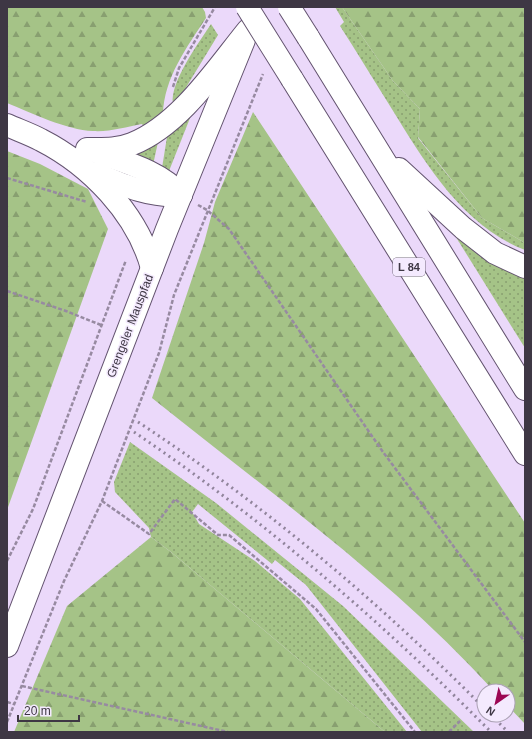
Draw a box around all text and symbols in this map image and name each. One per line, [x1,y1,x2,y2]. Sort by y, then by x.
road number: L 84 [393,258,425,276]
street label: Grengeler Mauspfad [104,272,156,380]
north arrow [476,683,516,723]
scale bar [18,697,79,723]
text: 20 m [24,704,51,718]
text: N [484,704,497,718]

